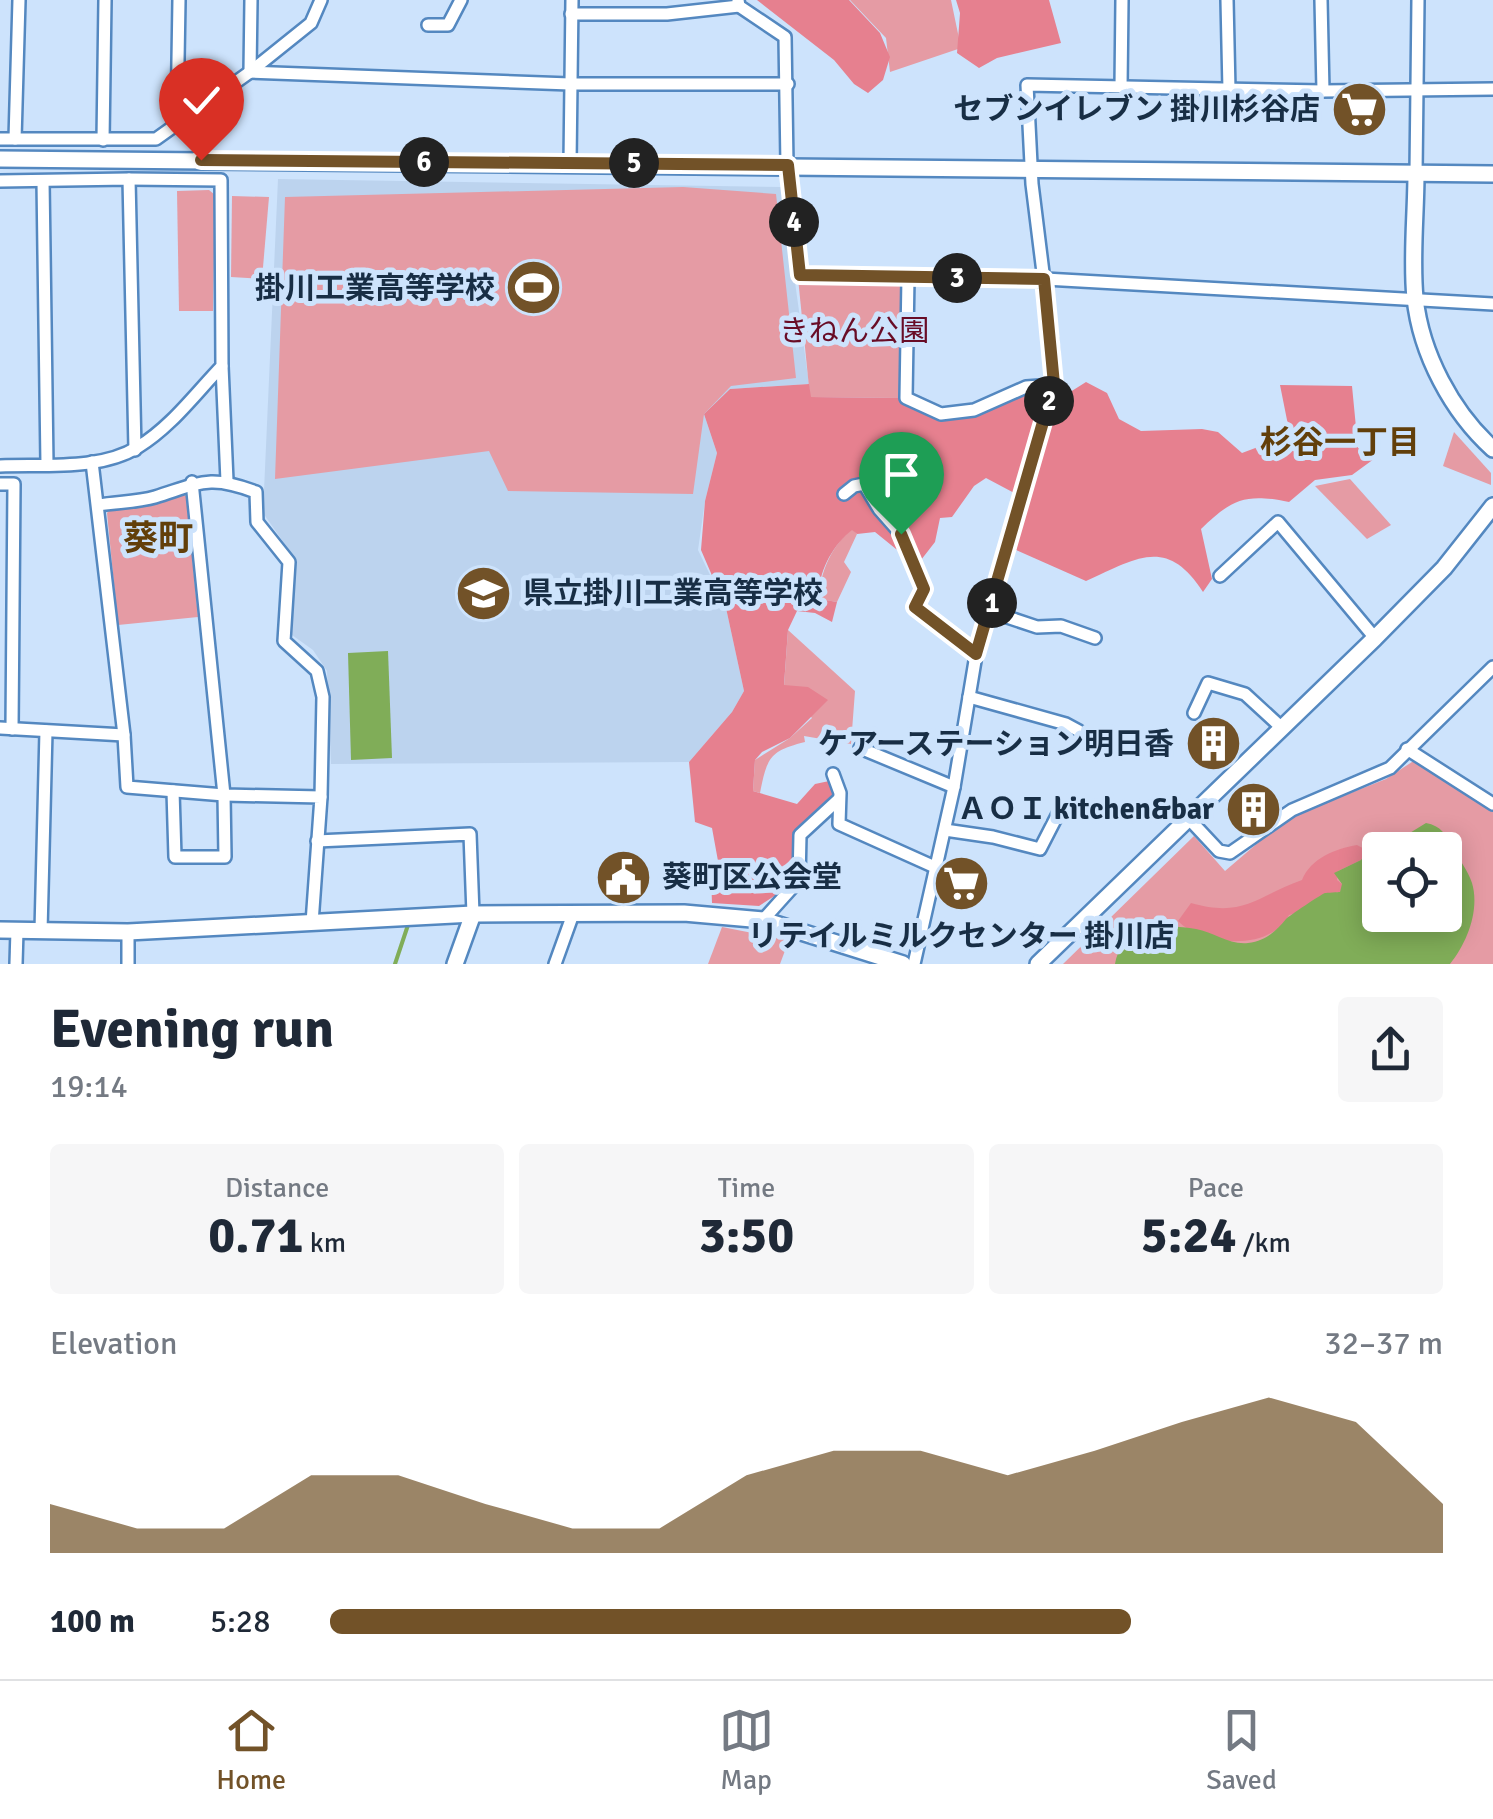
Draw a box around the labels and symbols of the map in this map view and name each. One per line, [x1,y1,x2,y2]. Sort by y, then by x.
pin [159,58,244,161]
supermarket icon: セブンイレブン 掛川杉谷店 [1329,79,1389,139]
place label: セブンイレブン 掛川杉谷店 [953,91,1320,128]
pin: 6 [399,137,449,187]
pin: 5 [609,138,659,188]
pin: 4 [769,197,819,247]
pin: 3 [932,253,982,303]
sports icon: 掛川工業高等学校 [504,258,564,318]
place label: 掛川工業高等学校 [255,270,495,307]
park label: きねん公園 [779,313,929,350]
pin: 2 [1024,376,1074,426]
district label: 杉谷一丁目 [1260,423,1420,462]
pin [859,432,944,535]
district label: 葵町 [123,517,193,560]
school or university icon: 県立掛川工業高等学校 [454,563,514,623]
place label: 県立掛川工業高等学校 [523,575,823,612]
pin: 1 [967,578,1017,628]
building icon: ケアーステーション明日香 [1183,714,1243,774]
place label: ケアーステーション明日香 [818,726,1174,763]
building icon: ＡＯＩ kitchen&bar [1223,779,1283,839]
place label: ＡＯＩ kitchen&bar [957,791,1214,828]
public building icon: 葵町区公会堂 [593,847,653,907]
supermarket icon: リテイルミルクセンター 掛川店 [931,854,991,914]
place label: 葵町区公会堂 [662,859,842,896]
place label: リテイルミルクセンター 掛川店 [748,918,1174,955]

